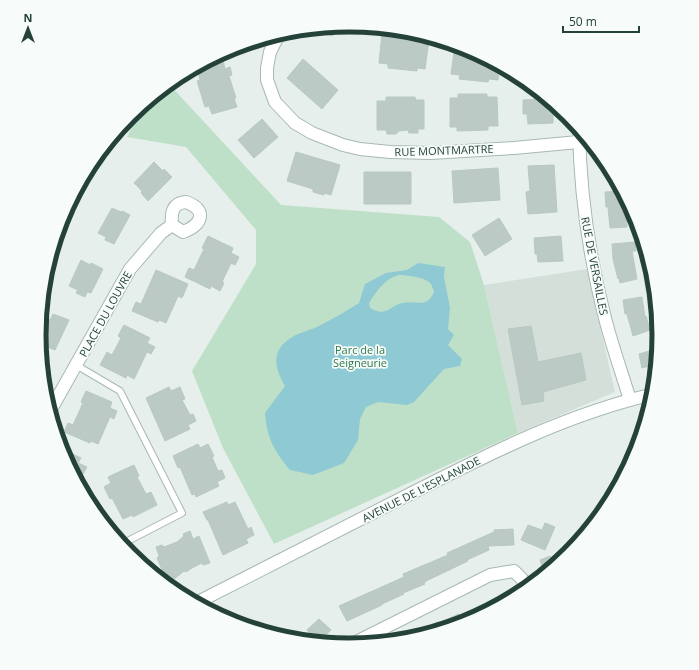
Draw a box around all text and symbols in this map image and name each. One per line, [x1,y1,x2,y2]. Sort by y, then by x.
north arrow [8,8,48,48]
scale bar [563,8,639,34]
text: N [24,10,32,25]
text: 50 m [569,13,597,30]
street label: RUE MONTMARTRE [394,141,494,159]
street label: RUE DE VERSAILLES [578,216,612,316]
street label: PLACE DU LOUVRE [75,268,135,360]
park label: Parc de la Seigneurie [333,342,387,370]
street label: AVENUE DE L'ESPLANADE [359,453,483,525]

